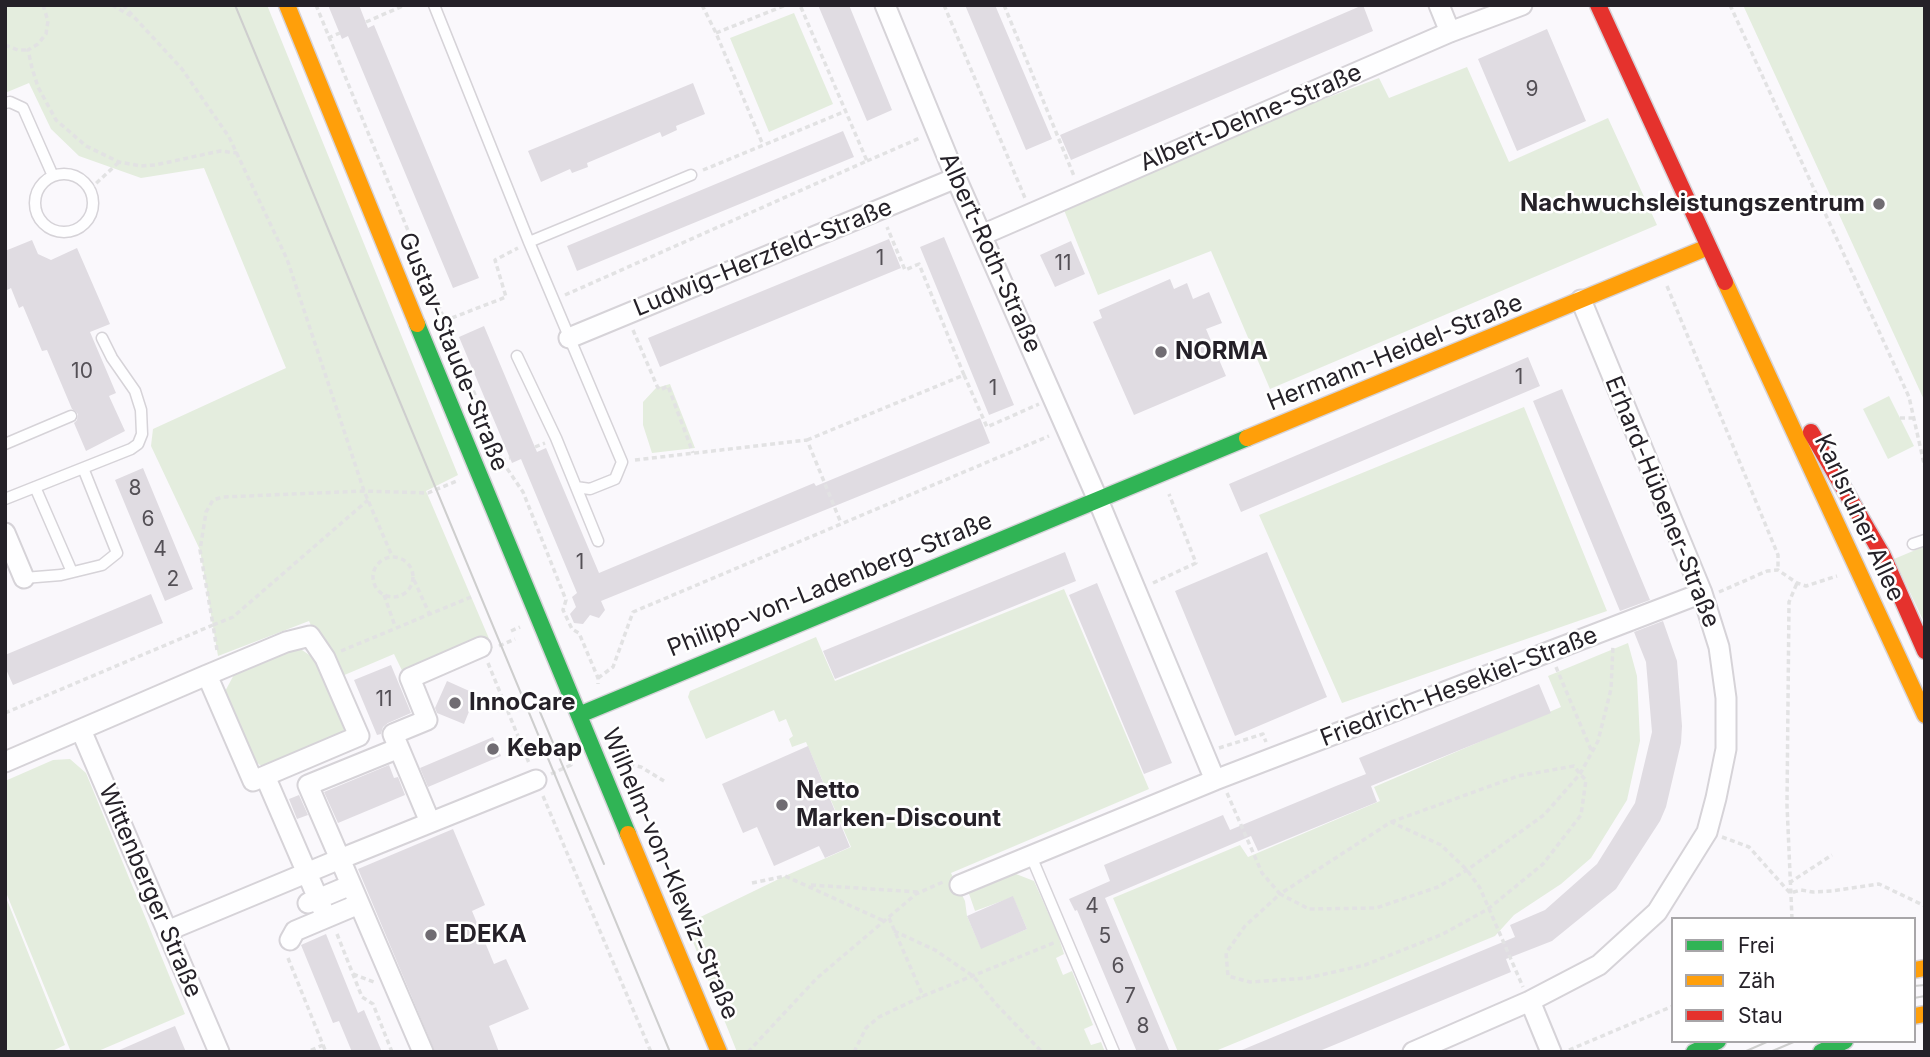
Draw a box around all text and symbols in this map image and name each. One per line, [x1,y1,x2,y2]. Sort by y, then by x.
street label: Albert-Dehne-Straße [1136,58,1366,178]
house number: 9 [1525,77,1539,103]
street label: Albert-Roth-Straße [933,148,1047,358]
place label: Nachwuchsleistungszentrum [1520,190,1865,218]
street label: Ludwig-Herzfeld-Straße [630,193,896,323]
marker: Nachwuchsleistungszentrum [1871,196,1887,212]
street label: Gustav-Staude-Straße [392,229,514,475]
house number: 1 [876,246,884,272]
house number: 11 [1054,251,1072,277]
street label: Hermann-Heidel-Straße [1263,289,1527,417]
place label: NORMA [1175,338,1268,366]
marker: NORMA [1153,344,1169,360]
house number: 10 [71,359,93,385]
house number: 1 [1515,365,1523,391]
street label: Erhard-Hübener-Straße [1598,372,1726,632]
house number: 1 [989,376,997,402]
street label: Karlsruher Allee [1808,430,1910,606]
house number: 8 [129,476,141,502]
house number: 6 [141,507,155,533]
street label: Philipp-von-Ladenberg-Straße [663,507,997,663]
house number: 4 [153,537,167,563]
house number: 1 [576,550,584,576]
house number: 2 [167,567,179,593]
street label: Friedrich-Hesekiel-Straße [1316,621,1602,753]
house number: 11 [375,687,393,713]
place label: InnoCare [469,689,576,717]
marker: InnoCare [447,695,463,711]
street label: Wilhelm-von-Klewiz-Straße [595,724,745,1024]
place label: Kebap [507,735,582,763]
marker: Kebap [485,741,501,757]
place label: Netto Marken-Discount [796,777,1001,833]
street label: Wittenberger Straße [92,780,208,1002]
marker: Netto Marken-Discount [774,797,790,813]
house number: 4 [1085,894,1099,920]
legend [1671,917,1916,1043]
place label: EDEKA [445,921,527,949]
house number: 5 [1099,924,1111,950]
marker: EDEKA [423,927,439,943]
text: Frei [1738,933,1775,958]
house number: 6 [1111,954,1125,980]
text: Zäh [1738,968,1775,993]
house number: 7 [1124,984,1136,1010]
text: Stau [1738,1003,1783,1028]
house number: 8 [1137,1014,1149,1040]

